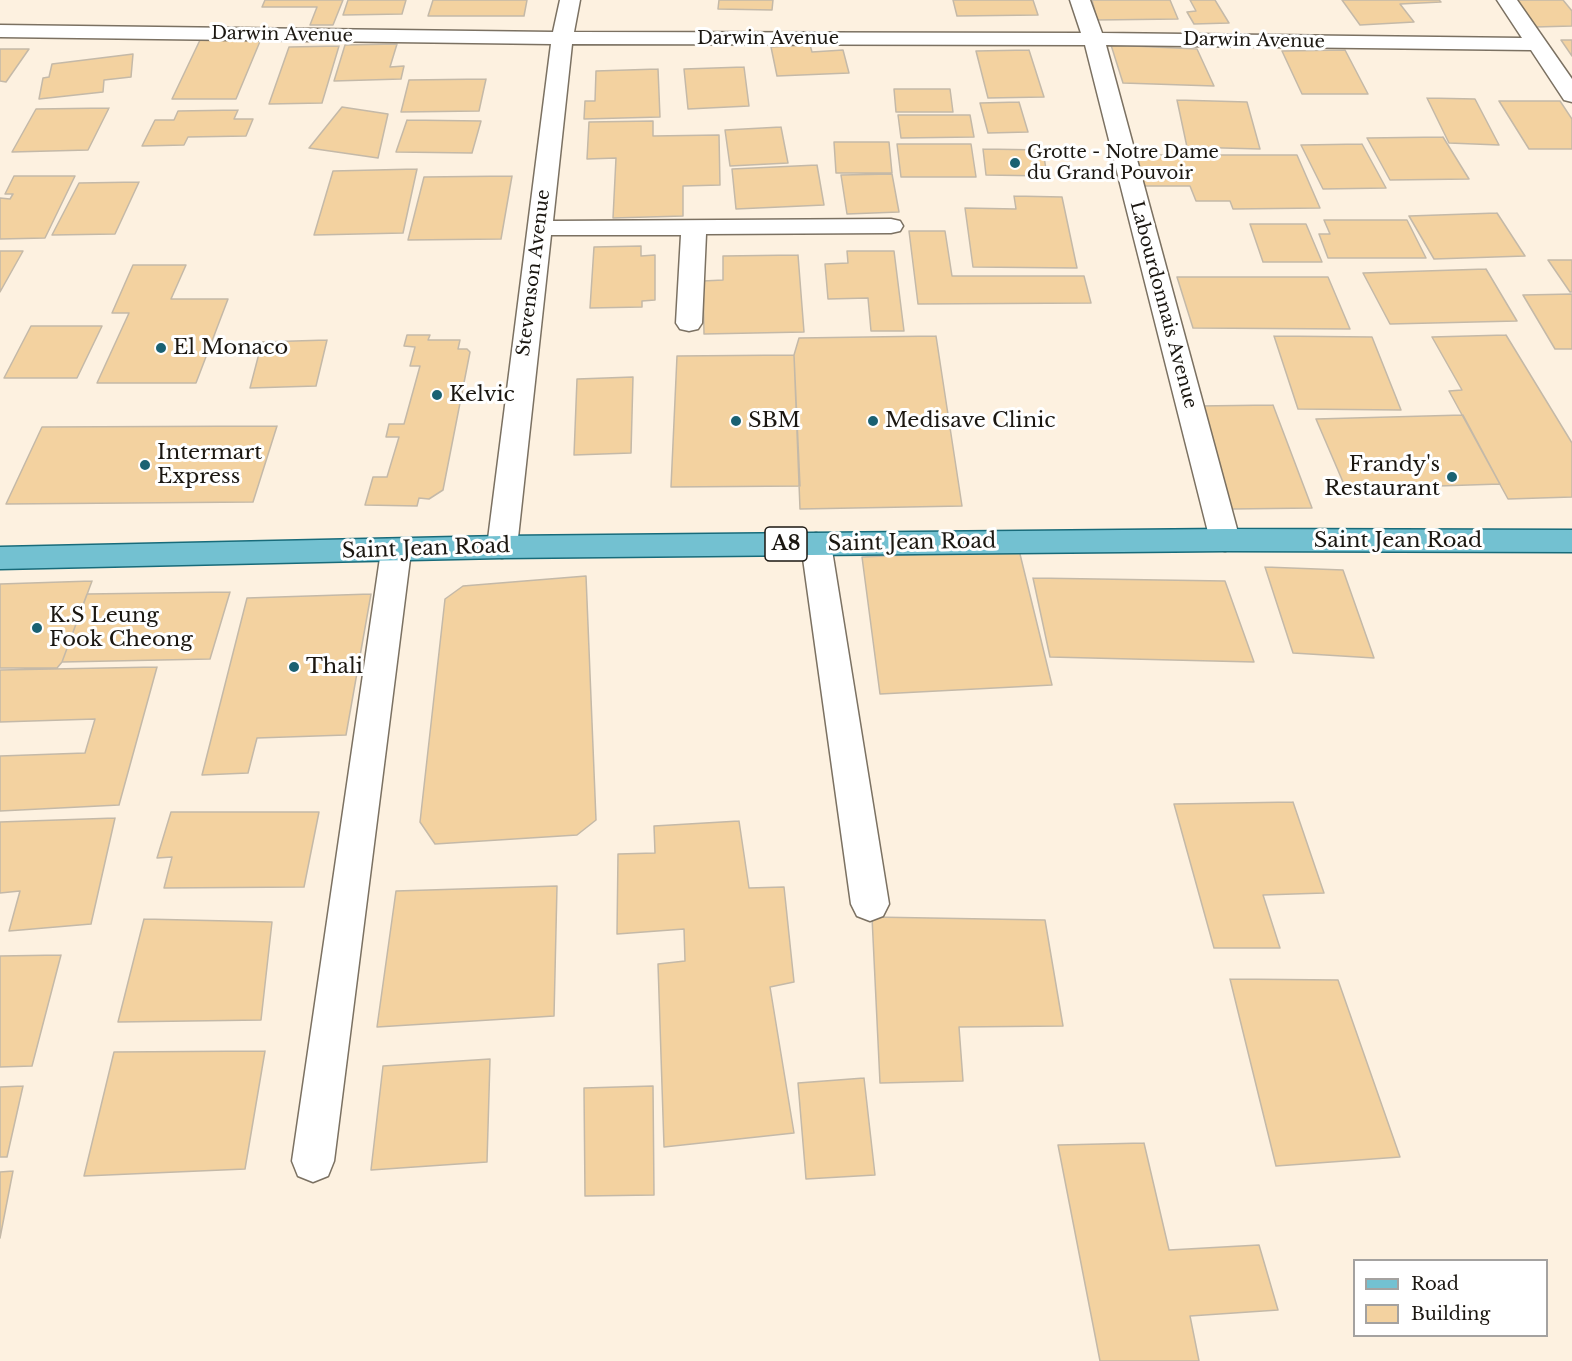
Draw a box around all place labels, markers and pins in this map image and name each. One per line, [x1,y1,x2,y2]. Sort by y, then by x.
place label: Grotte - Notre Dame du Grand Pouvoir [1027,142,1219,184]
marker: Grotte - Notre Dame du Grand Pouvoir [1008,156,1022,170]
place label: El Monaco [173,335,288,361]
marker: El Monaco [154,341,168,355]
place label: Kelvic [449,382,515,408]
marker: Kelvic [430,388,444,402]
place label: SBM [748,408,800,434]
place label: Medisave Clinic [885,408,1056,434]
marker: SBM [729,414,743,428]
marker: Medisave Clinic [866,414,880,428]
place label: Intermart Express [157,440,262,490]
place label: Frandy's Restaurant [1324,452,1440,502]
marker: Intermart Express [138,458,152,472]
marker: Frandy's Restaurant [1445,470,1459,484]
place label: K.S Leung Fook Cheong [49,603,193,653]
marker: K.S Leung Fook Cheong [30,621,44,635]
place label: Thali [306,654,363,680]
marker: Thali [287,660,301,674]

